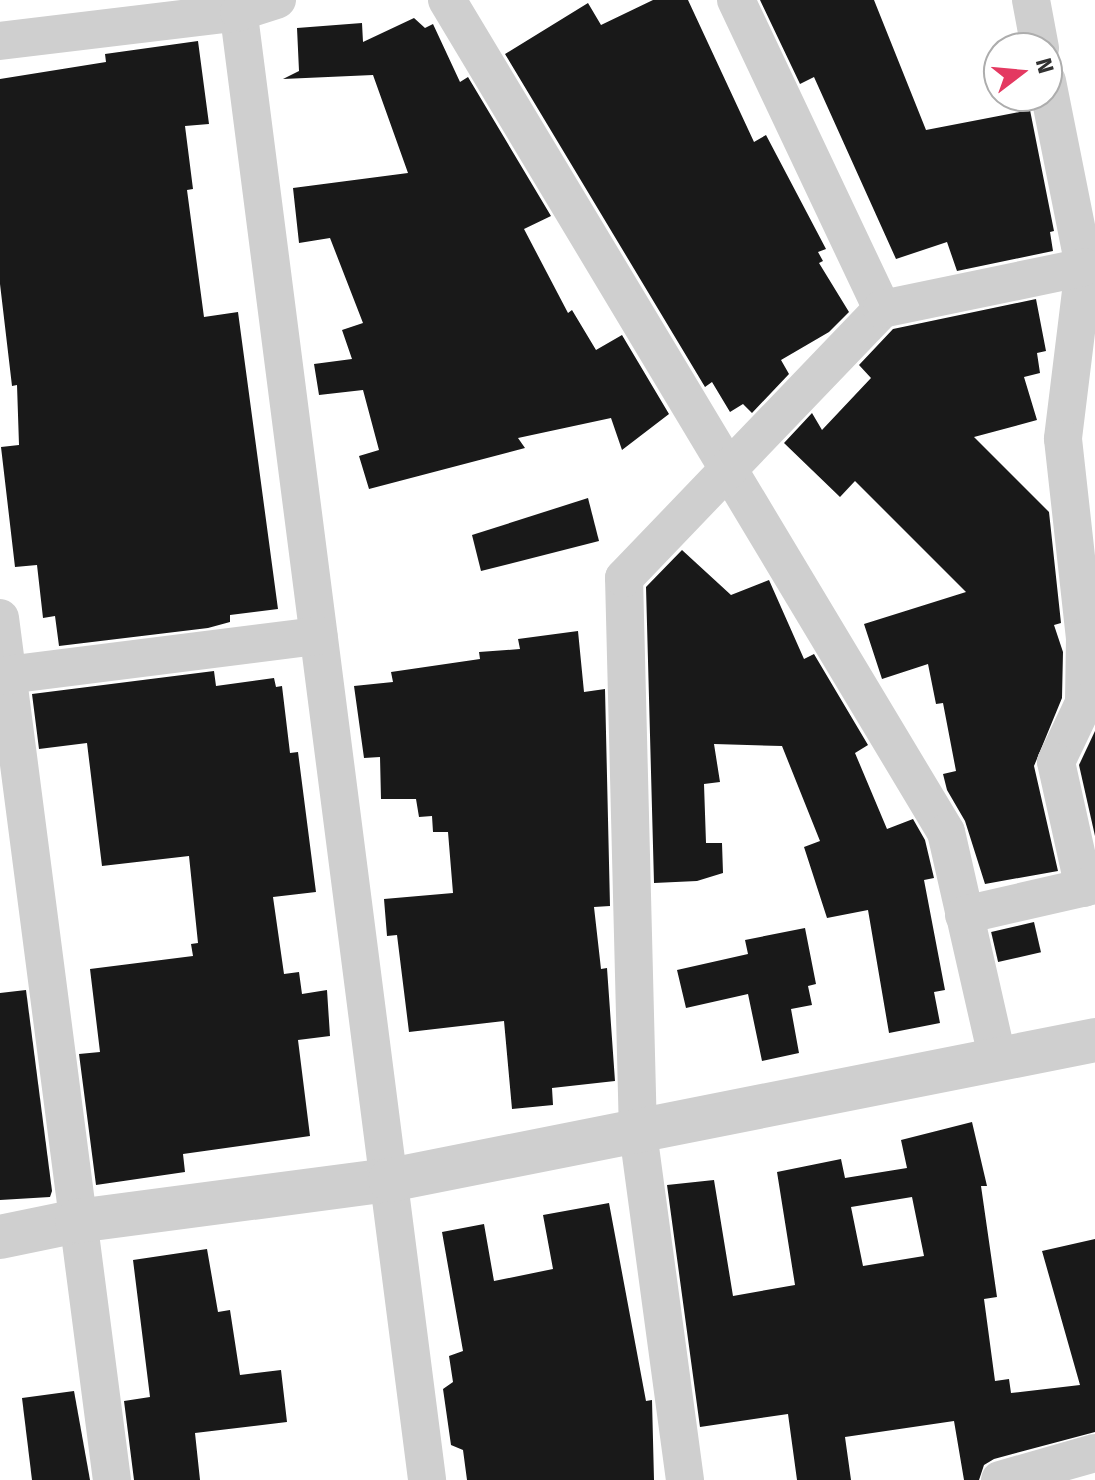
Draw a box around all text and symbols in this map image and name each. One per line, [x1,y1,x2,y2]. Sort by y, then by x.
north arrow [983,32,1063,112]
text: N [1030,55,1060,77]

